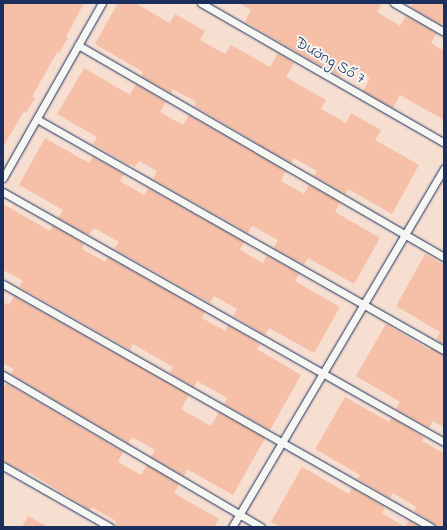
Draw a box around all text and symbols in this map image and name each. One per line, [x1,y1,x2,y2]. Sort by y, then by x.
street label: Đường Số 7 [292,33,368,89]

